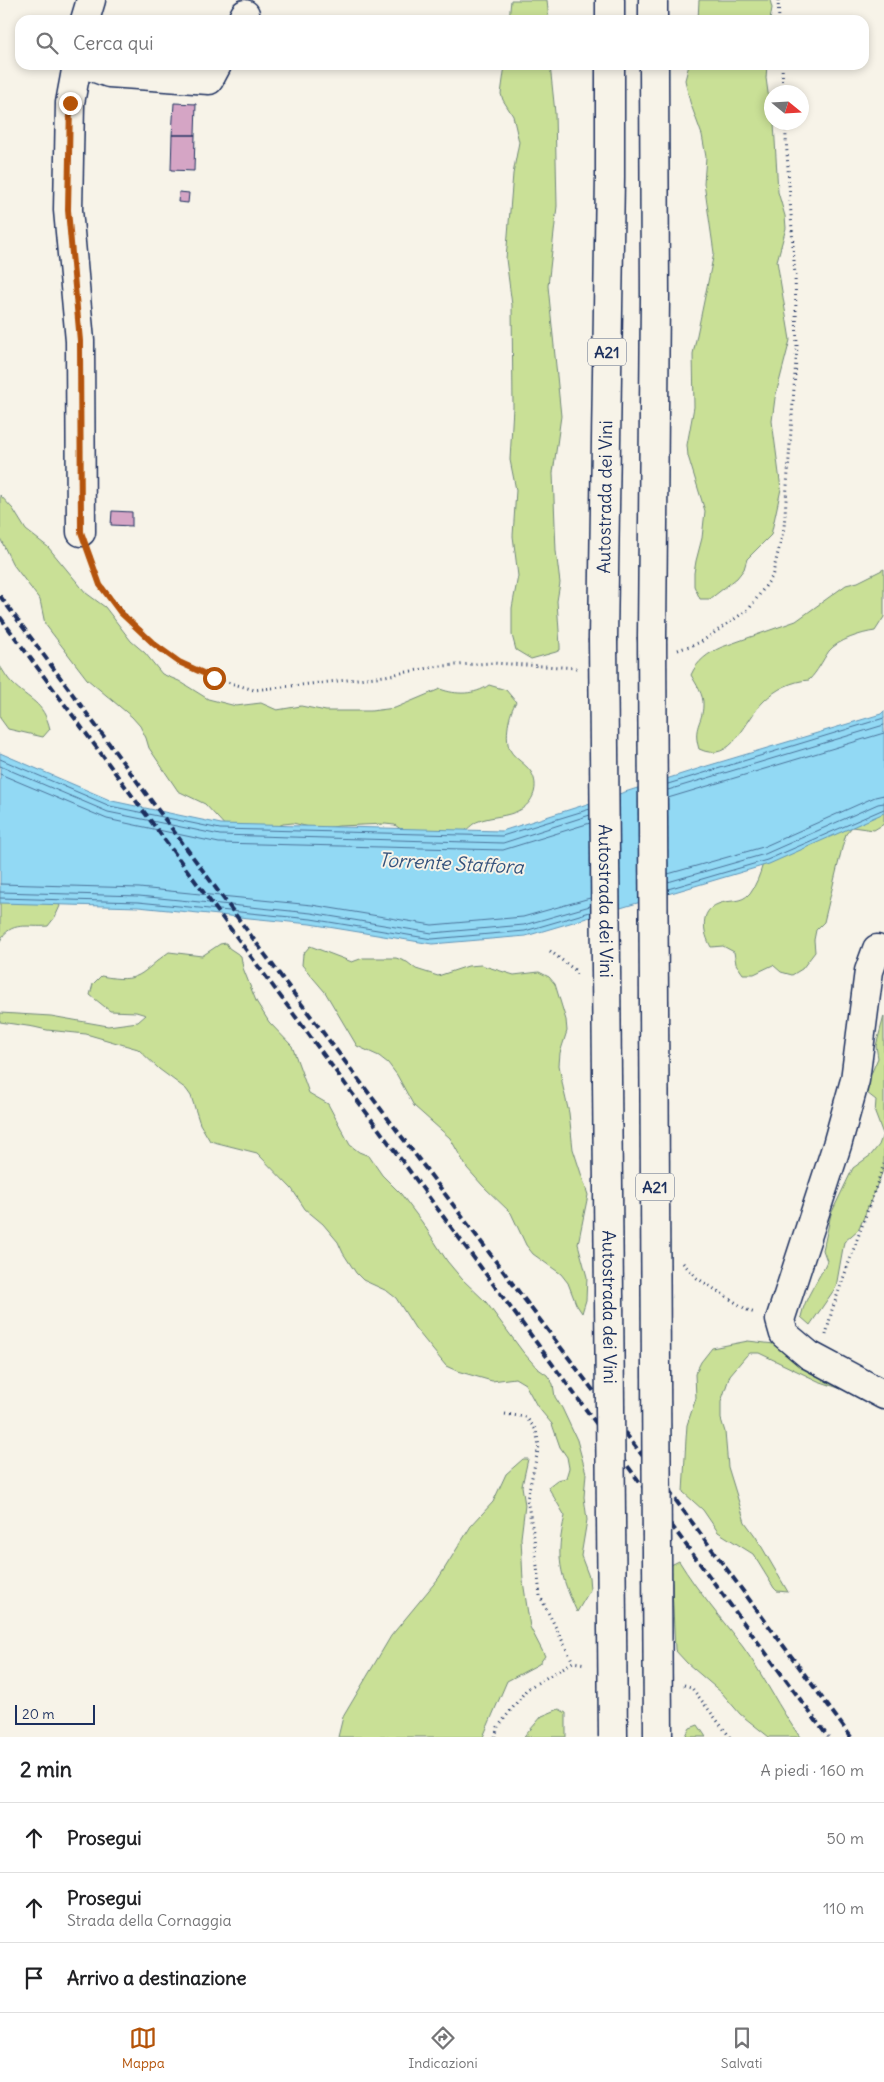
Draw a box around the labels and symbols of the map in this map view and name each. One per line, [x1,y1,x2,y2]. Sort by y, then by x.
north arrow [764,85,809,130]
route end [59,92,82,115]
road number: A21 [588,338,626,366]
street label: Autostrada dei Vini [592,420,617,574]
route start [203,667,226,690]
street label: Autostrada dei Vini [594,824,618,978]
water label: Torrente Staffora [378,847,525,879]
road number: A21 [636,1174,674,1200]
street label: Autostrada dei Vini [597,1230,622,1384]
scale bar [15,1702,95,1725]

